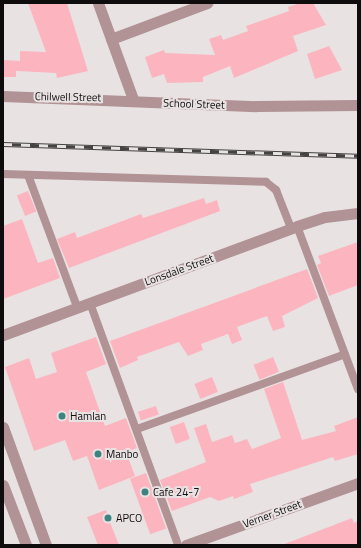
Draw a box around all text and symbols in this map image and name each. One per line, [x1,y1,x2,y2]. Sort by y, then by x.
street label: Chilwell Street [35,90,101,104]
street label: School Street [163,96,225,112]
street label: Lonsdale Street [143,251,215,289]
place label: Hamlan [70,409,106,423]
marker: Hamlan [57,411,67,421]
place label: Manbo [106,447,138,461]
marker: Manbo [93,449,103,459]
place label: Cafe 24-7 [153,485,199,499]
marker: Cafe 24-7 [140,487,150,497]
street label: Verner Street [241,497,303,531]
place label: APCO [116,511,142,525]
marker: APCO [103,513,113,523]

